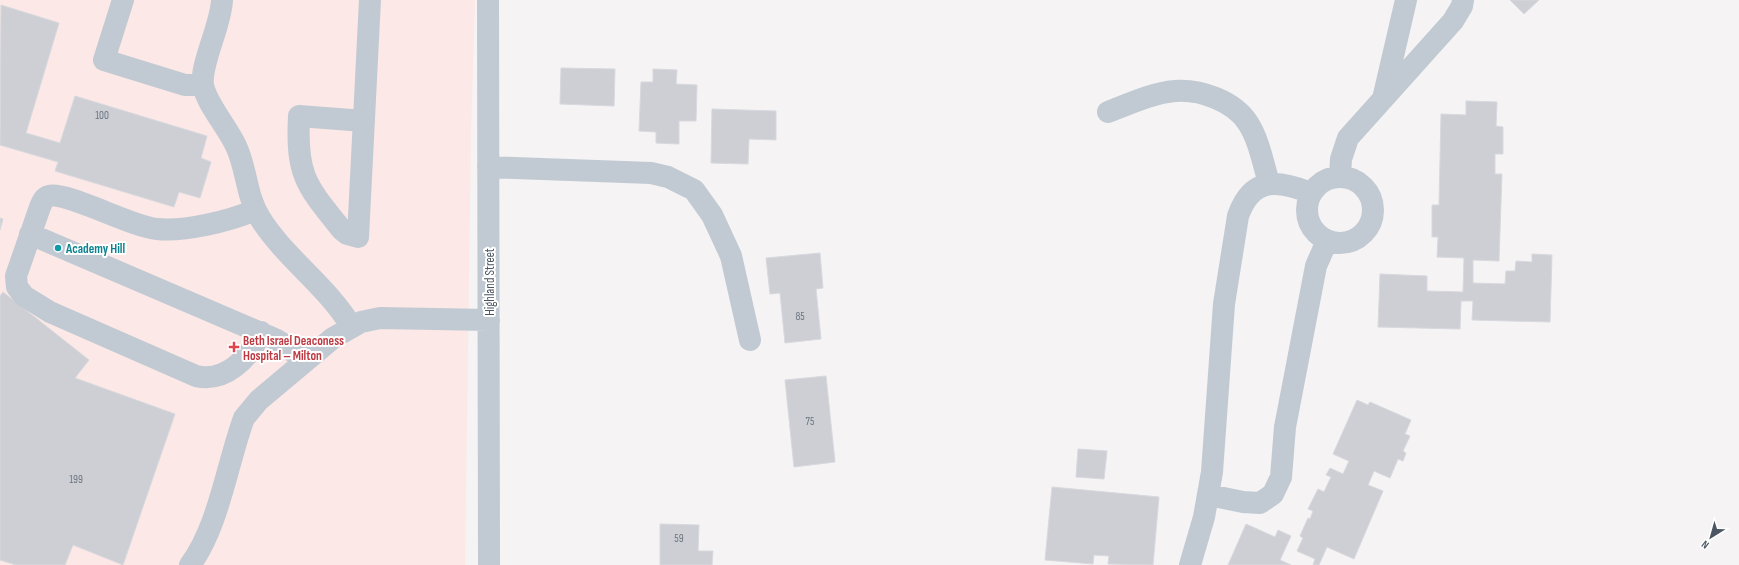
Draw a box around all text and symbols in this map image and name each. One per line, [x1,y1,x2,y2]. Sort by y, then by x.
house number: 100 [95,109,109,122]
place label: Academy Hill [65,241,125,257]
marker: Academy Hill [53,243,63,253]
street label: Highland Street [482,248,498,316]
house number: 85 [795,310,805,323]
place label: Beth Israel Deaconess Hospital – Milton [243,333,344,364]
marker: Beth Israel Deaconess Hospital – Milton [228,341,240,353]
house number: 75 [806,415,814,428]
house number: 199 [69,473,83,486]
north arrow [1691,517,1731,557]
house number: 59 [674,532,684,545]
text: N [1699,538,1712,552]

